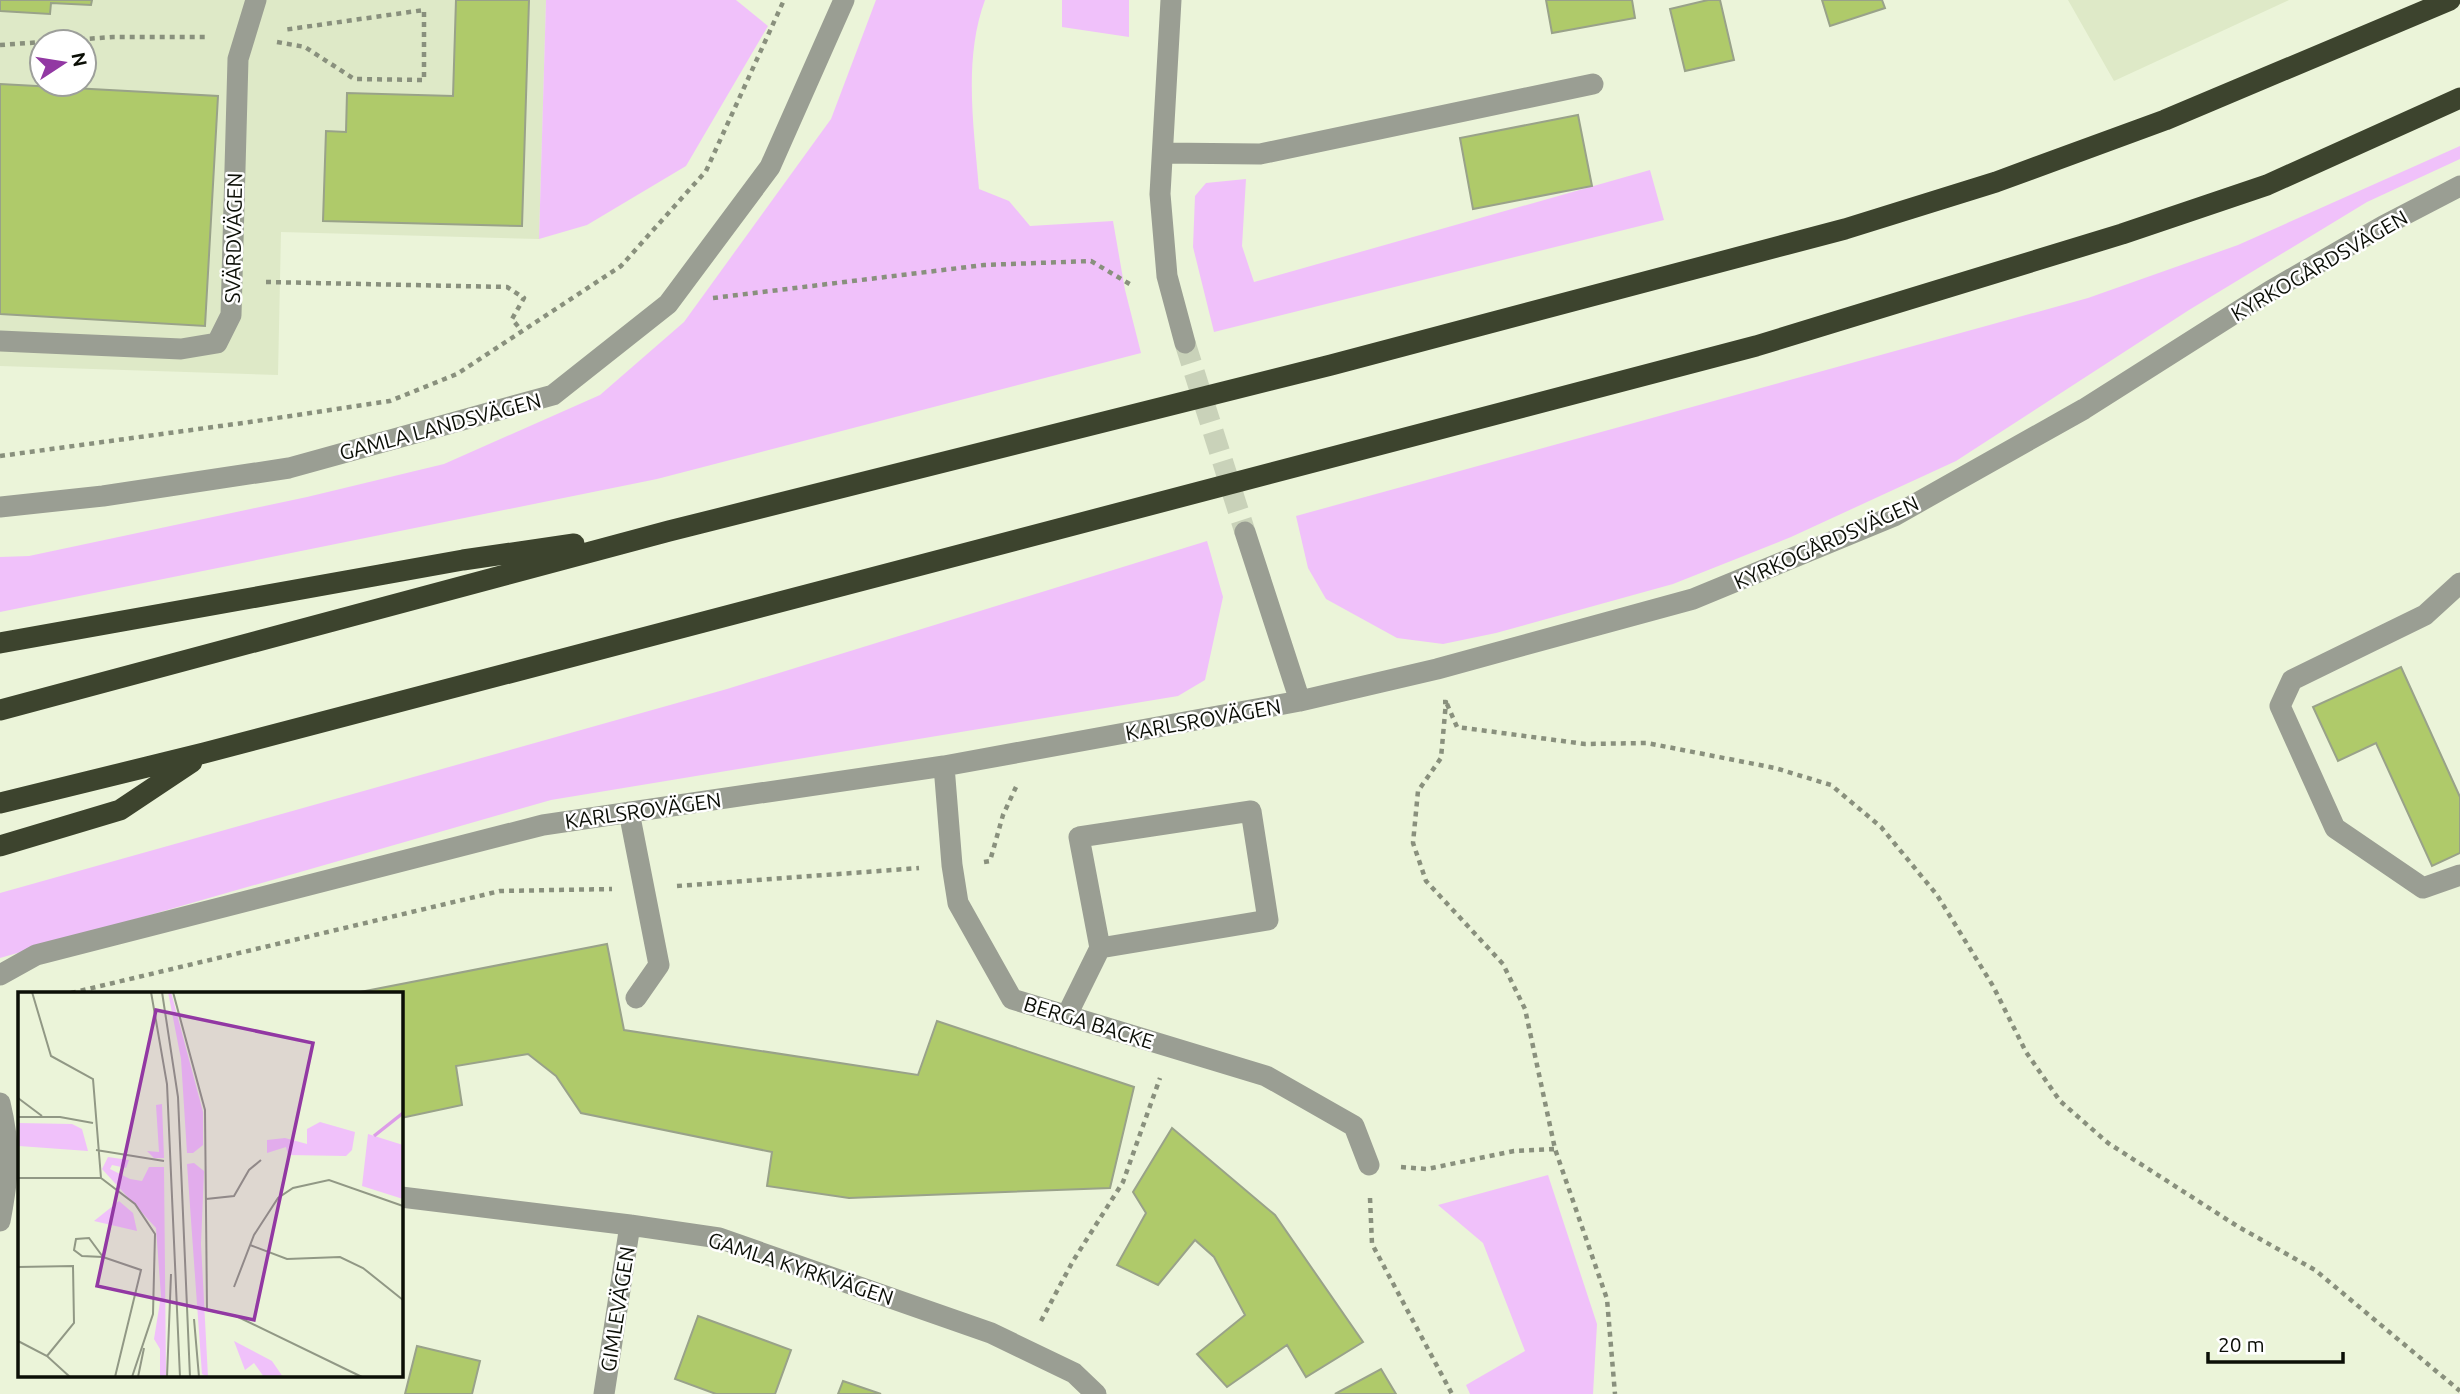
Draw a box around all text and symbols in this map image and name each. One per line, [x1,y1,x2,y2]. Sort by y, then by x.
north arrow [28,28,98,98]
text: N [67,50,92,69]
street label: SVÄRDVÄGEN [220,172,246,304]
street label: KYRKOGÅRDSVÄGEN [2226,205,2412,325]
street label: GAMLA LANDSVÄGEN [337,388,543,464]
street label: KYRKOGÅRDSVÄGEN [1730,490,1922,594]
street label: KARLSROVÄGEN [1123,693,1283,745]
street label: KARLSROVÄGEN [563,787,723,833]
street label: BERGA BACKE [1021,991,1157,1053]
inset map [18,992,402,1376]
street label: GAMLA KYRKVÄGEN [705,1227,897,1309]
street label: GIMLEVÄGEN [595,1245,639,1373]
scale bar [2208,1320,2343,1364]
text: 20 m [2218,1332,2265,1356]

